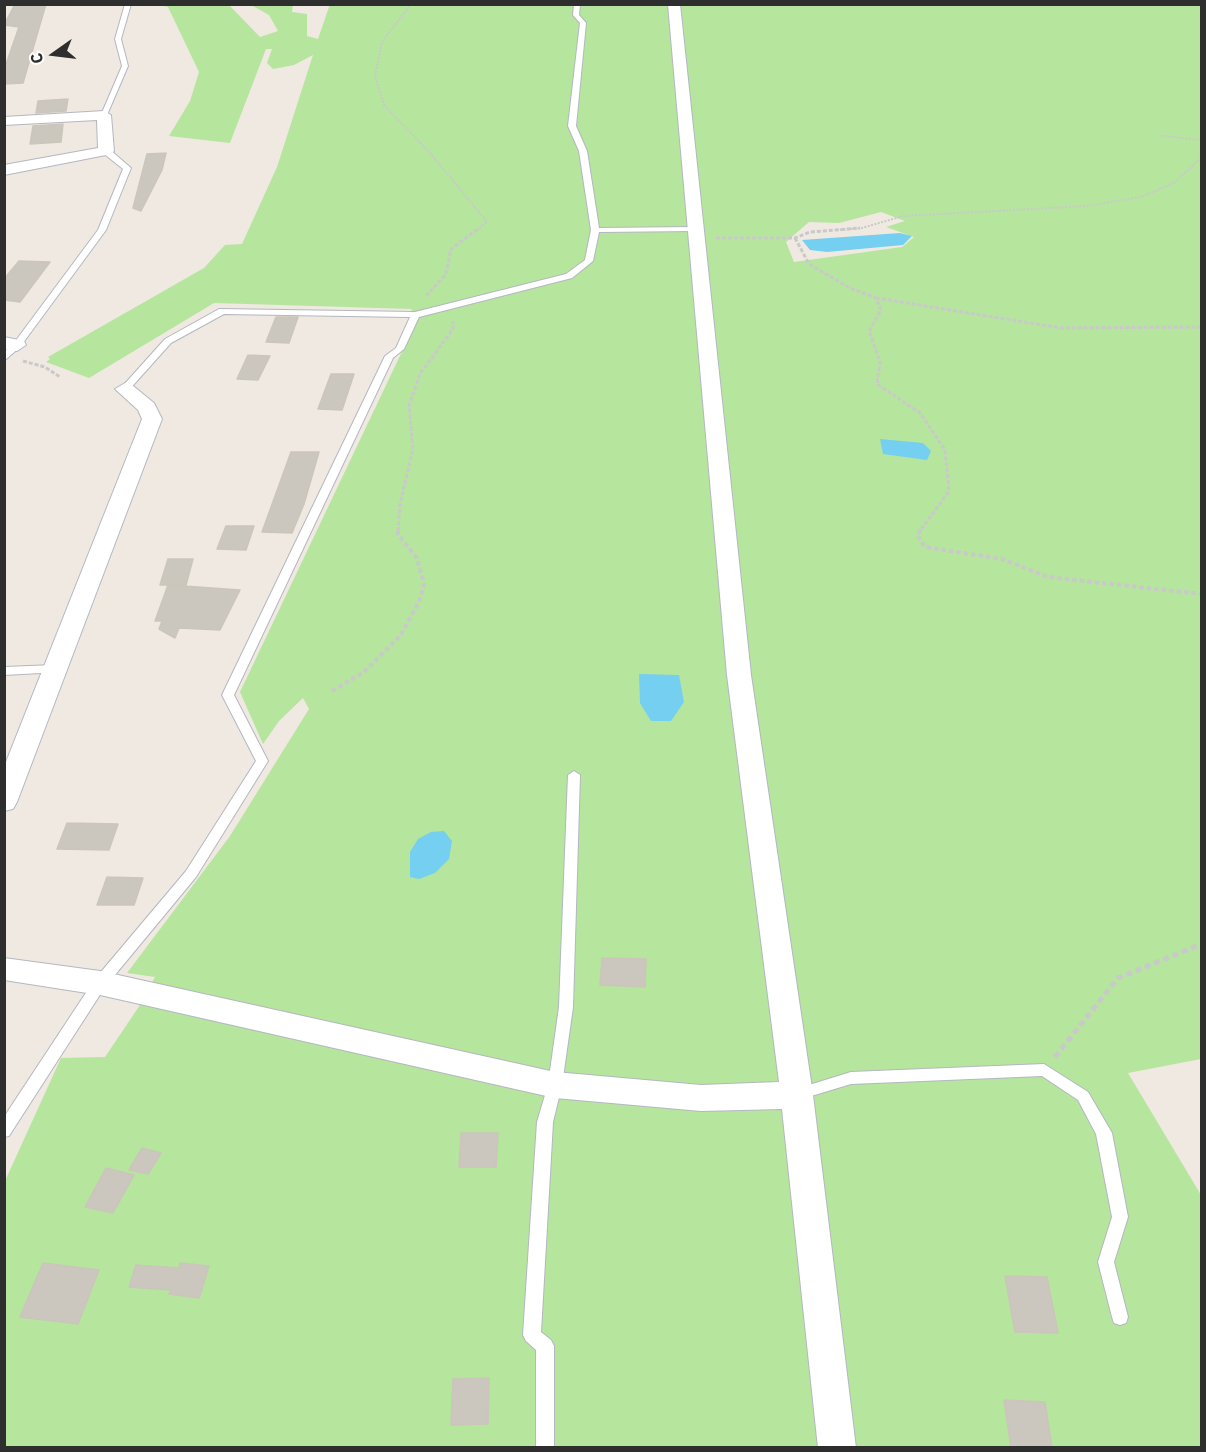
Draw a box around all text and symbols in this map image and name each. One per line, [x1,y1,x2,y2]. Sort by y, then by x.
north arrow [24,24,84,84]
text: С [26,51,48,66]

